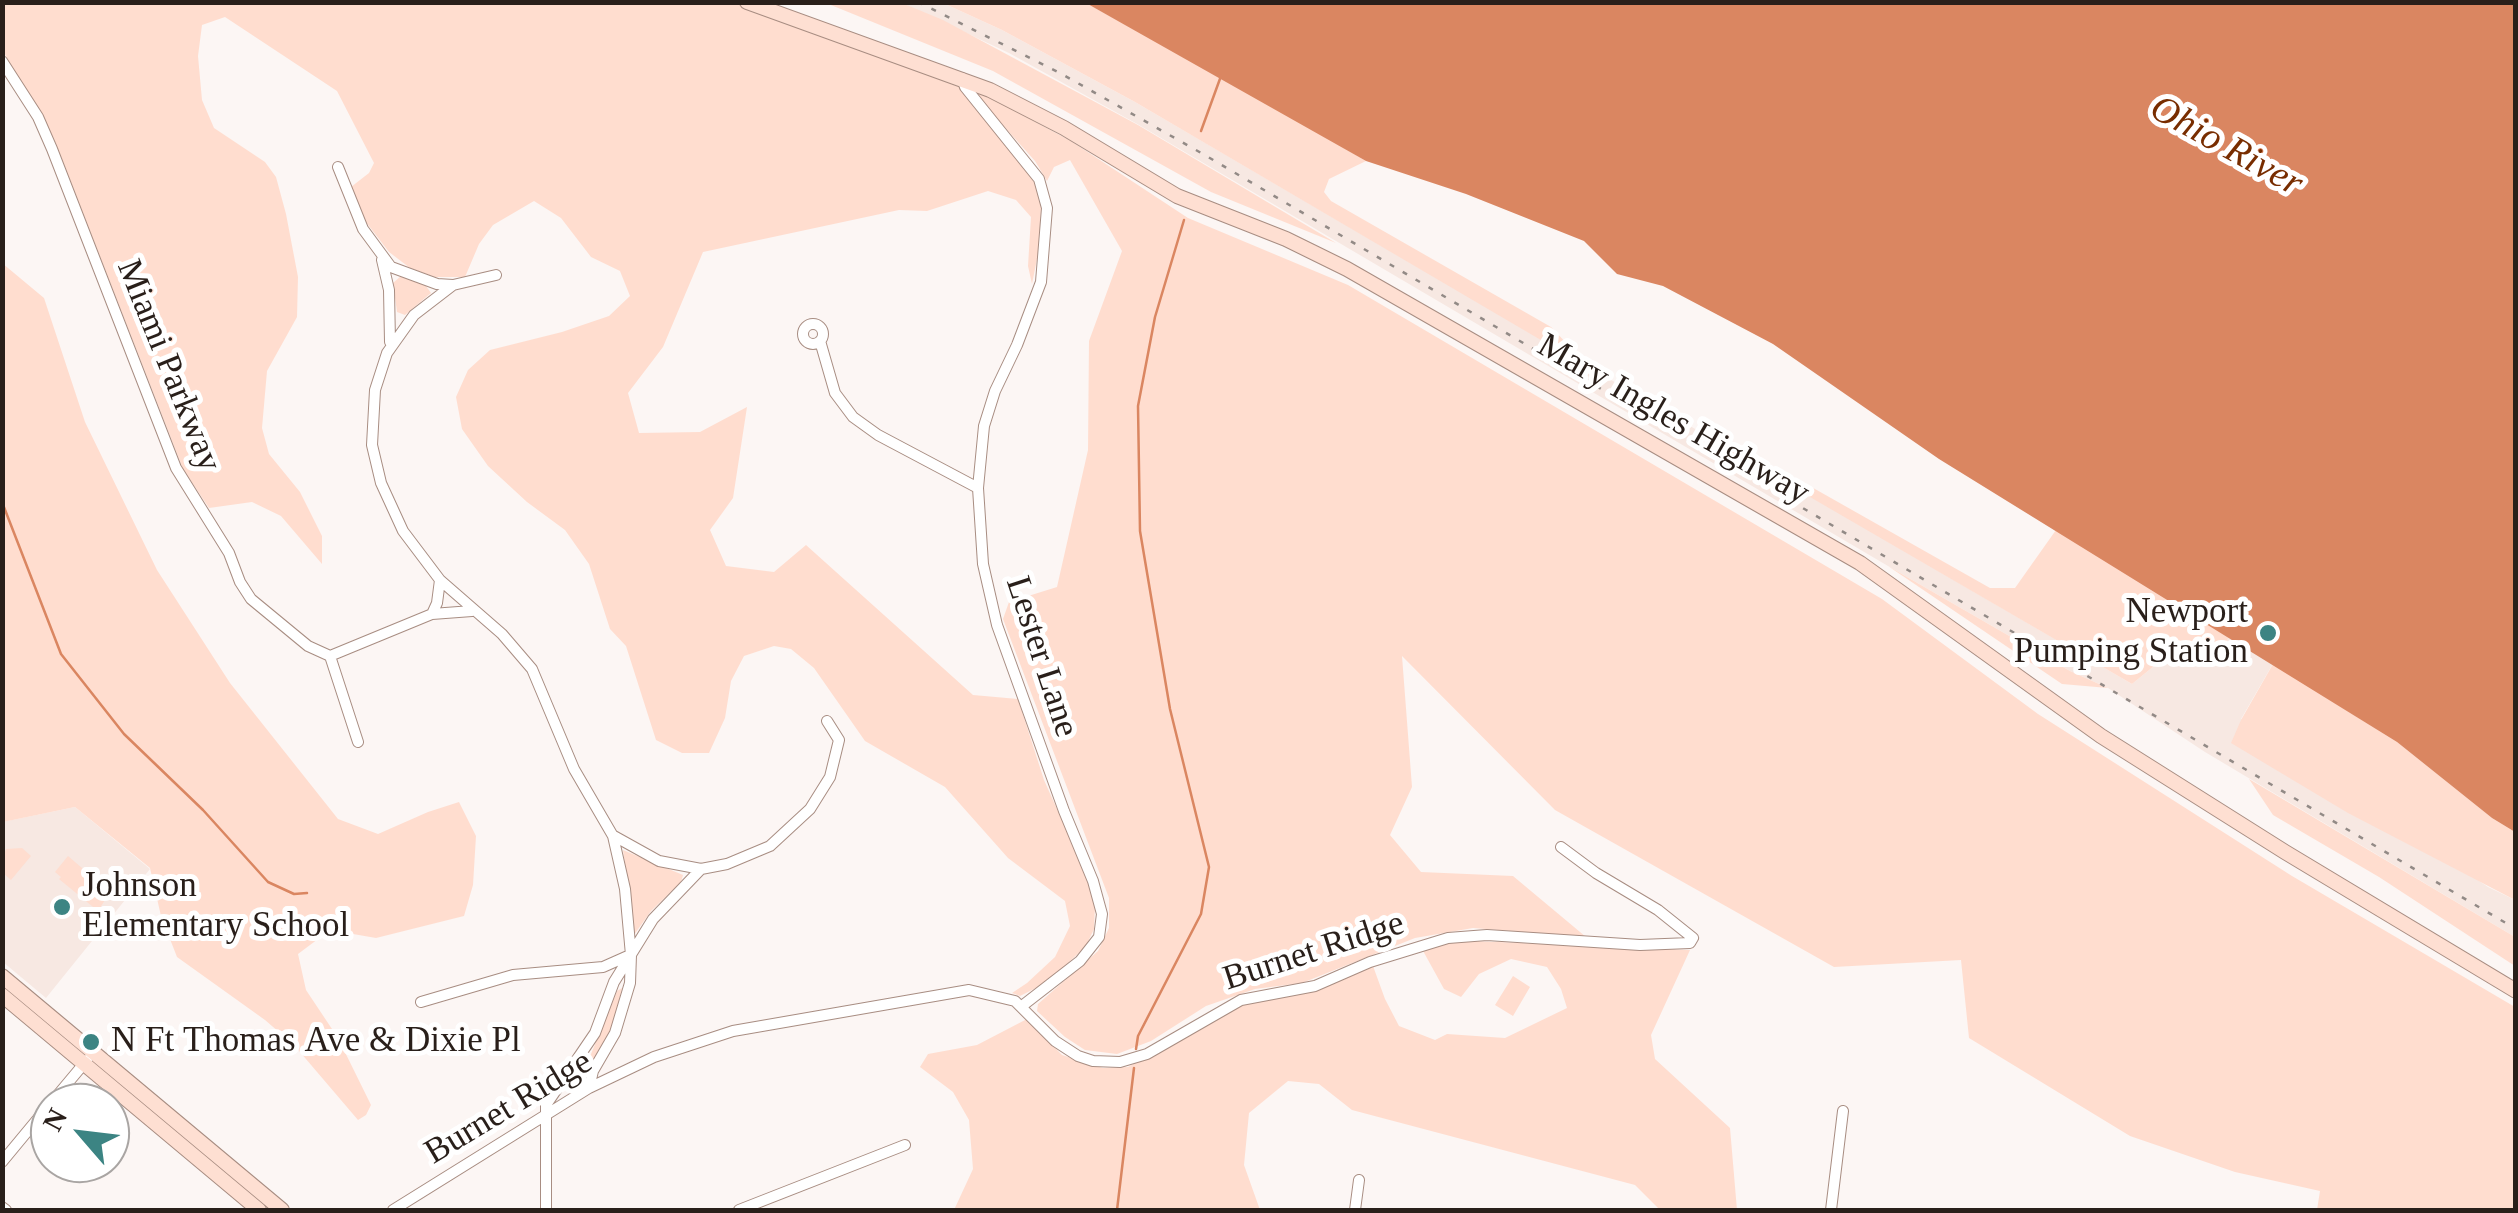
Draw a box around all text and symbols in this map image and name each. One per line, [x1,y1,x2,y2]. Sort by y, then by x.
water label: Ohio River [2142,86,2310,208]
street label: Miami Parkway [106,254,230,478]
street label: Mary Ingles Highway [1529,325,1817,515]
street label: Lester Lane [995,572,1087,742]
place label: Newport Pumping Station [2014,592,2248,674]
marker: Newport Pumping Station [2257,622,2279,644]
place label: Johnson Elementary School [82,866,349,948]
marker: Johnson Elementary School [51,896,73,918]
street label: Burnet Ridge [1218,903,1410,1001]
place label: N Ft Thomas Ave & Dixie Pl [111,1021,521,1063]
marker: N Ft Thomas Ave & Dixie Pl [80,1031,102,1053]
street label: Burnet Ridge [418,1042,600,1174]
north arrow [30,1083,130,1183]
text: N [36,1103,73,1136]

